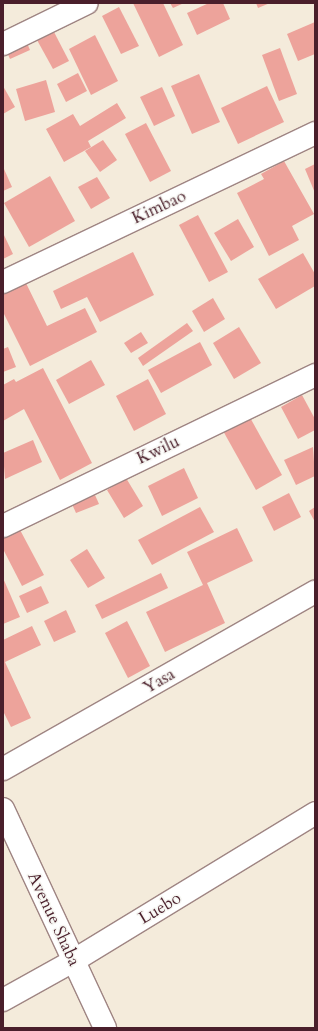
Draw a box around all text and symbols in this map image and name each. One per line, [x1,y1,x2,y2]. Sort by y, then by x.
street label: Kimbao [129,186,189,228]
street label: Kwilu [133,431,183,469]
street label: Yasa [140,664,178,698]
street label: Avenue Shaba [23,869,85,969]
street label: Luebo [135,888,185,928]

